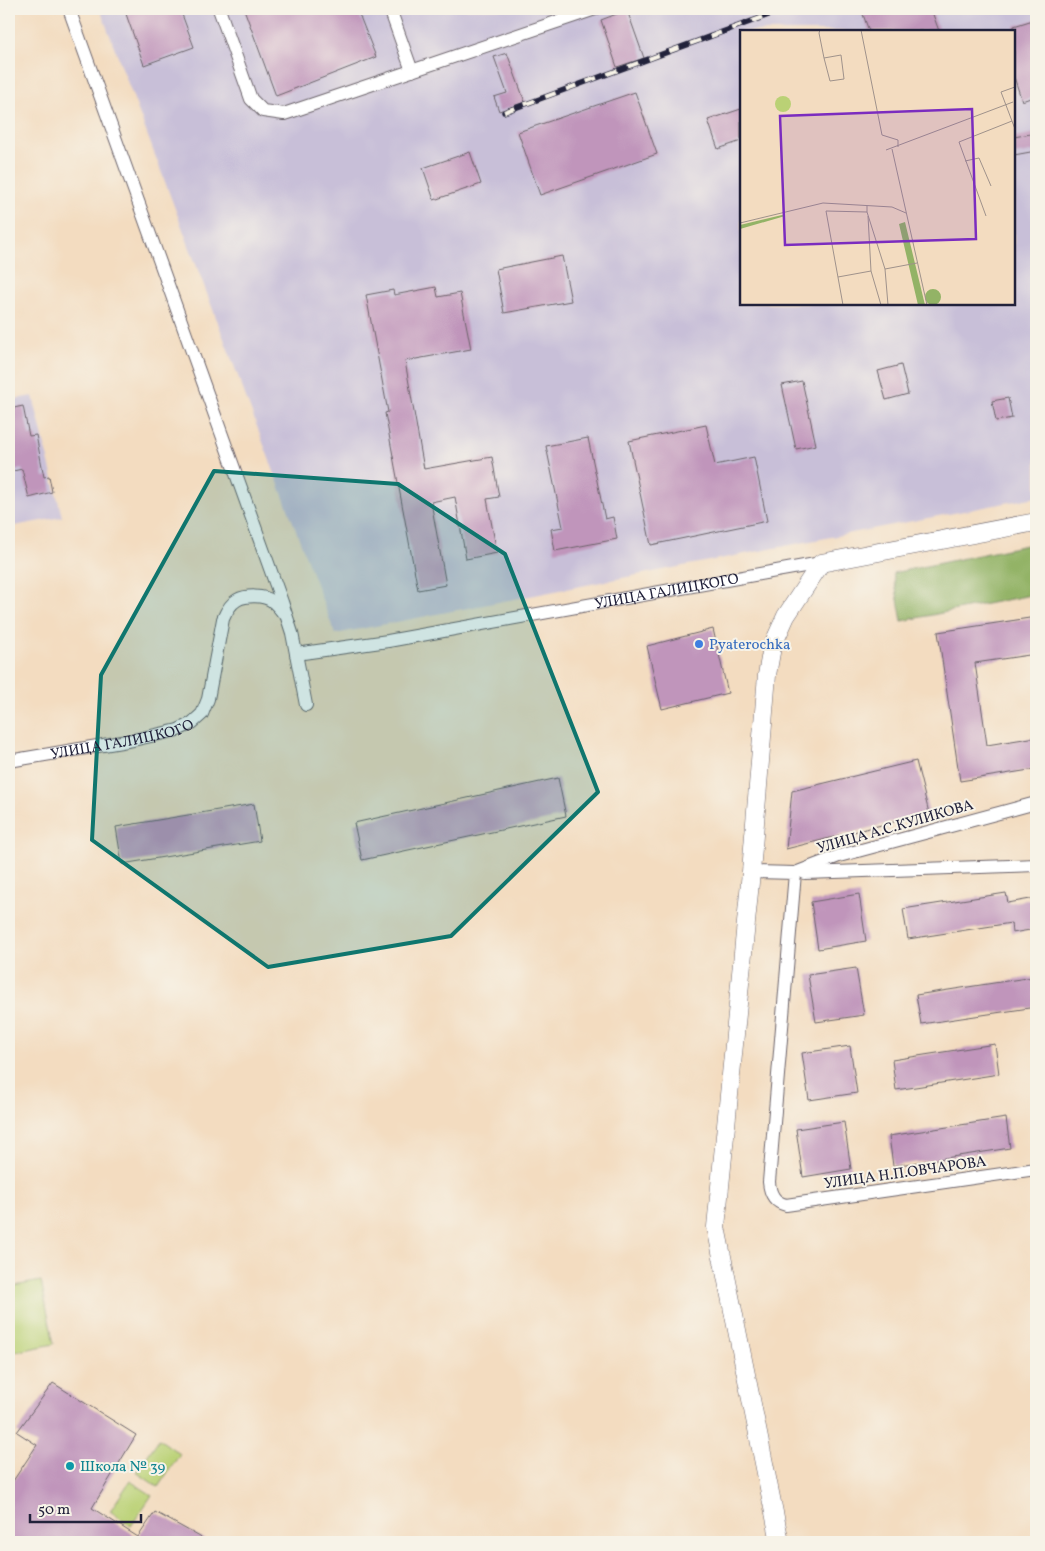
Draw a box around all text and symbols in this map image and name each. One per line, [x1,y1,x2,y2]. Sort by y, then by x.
inset map [740,30,1015,305]
street label: УЛИЦА ГАЛИЦКОГО [593,569,741,616]
place label: Pyaterochka [709,635,790,656]
marker: Pyaterochka [693,638,705,650]
street label: УЛИЦА ГАЛИЦКОГО [49,715,198,766]
street label: УЛИЦА А.С.КУЛИКОВА [815,795,977,860]
street label: УЛИЦА Н.П.ОВЧАРОВА [823,1152,988,1195]
place label: Школа № 39 [80,1457,165,1478]
marker: Школа № 39 [64,1460,76,1472]
scale bar [30,1491,141,1523]
text: 50 m [38,1500,70,1521]

